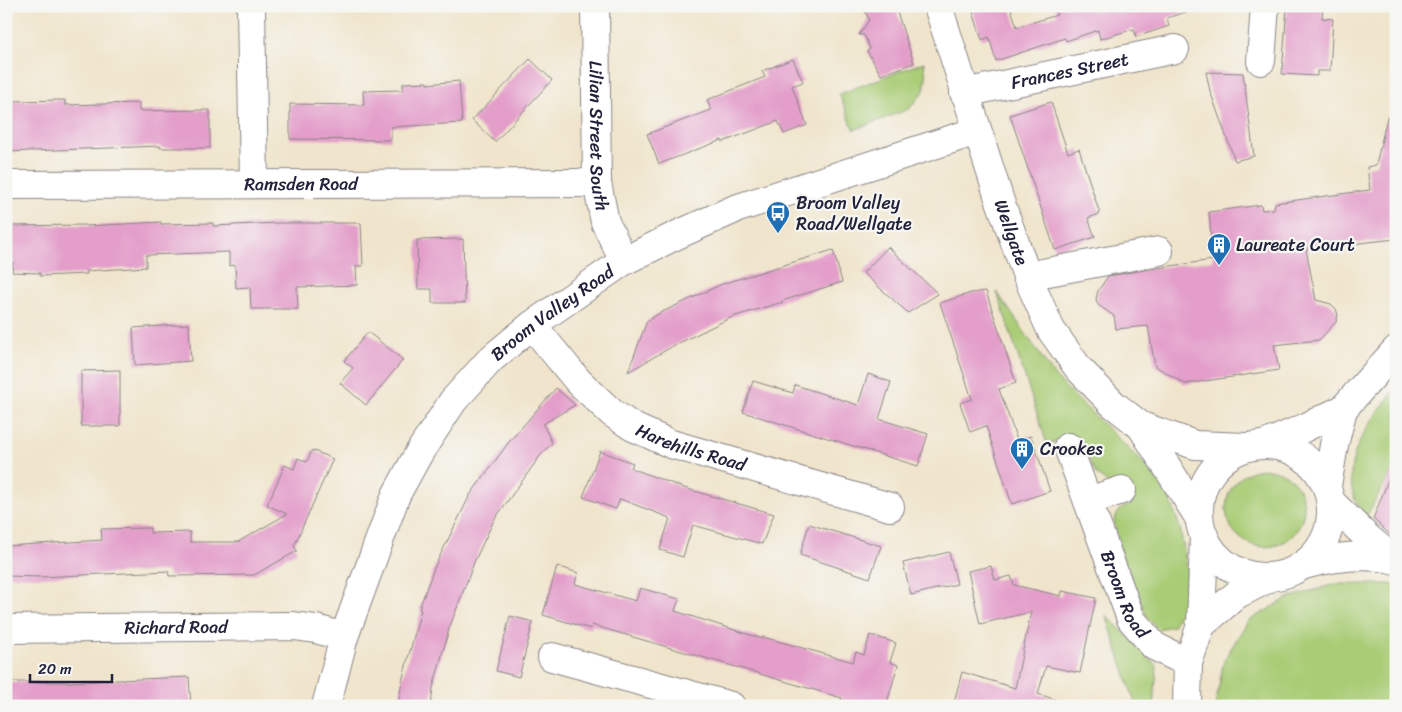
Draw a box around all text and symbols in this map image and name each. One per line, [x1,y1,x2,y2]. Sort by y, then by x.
street label: Frances Street [1008,43,1132,99]
street label: Lilian Street South [580,61,618,214]
street label: Ramsden Road [244,168,359,200]
place label: Broom Valley Road/Wellgate [796,187,912,240]
street label: Wellgate [985,195,1038,270]
bus stop icon: Broom Valley Road/Wellgate [765,200,791,234]
place label: Laureate Court [1236,229,1355,261]
building icon: Laureate Court [1206,232,1232,266]
street label: Broom Valley Road [483,255,622,369]
street label: Harehills Road [630,414,751,481]
place label: Crookes [1040,433,1103,465]
building icon: Crookes [1009,436,1035,470]
street label: Broom Road [1091,546,1158,647]
street label: Richard Road [124,611,229,644]
scale bar [30,652,112,684]
text: 20 m [38,656,72,682]

